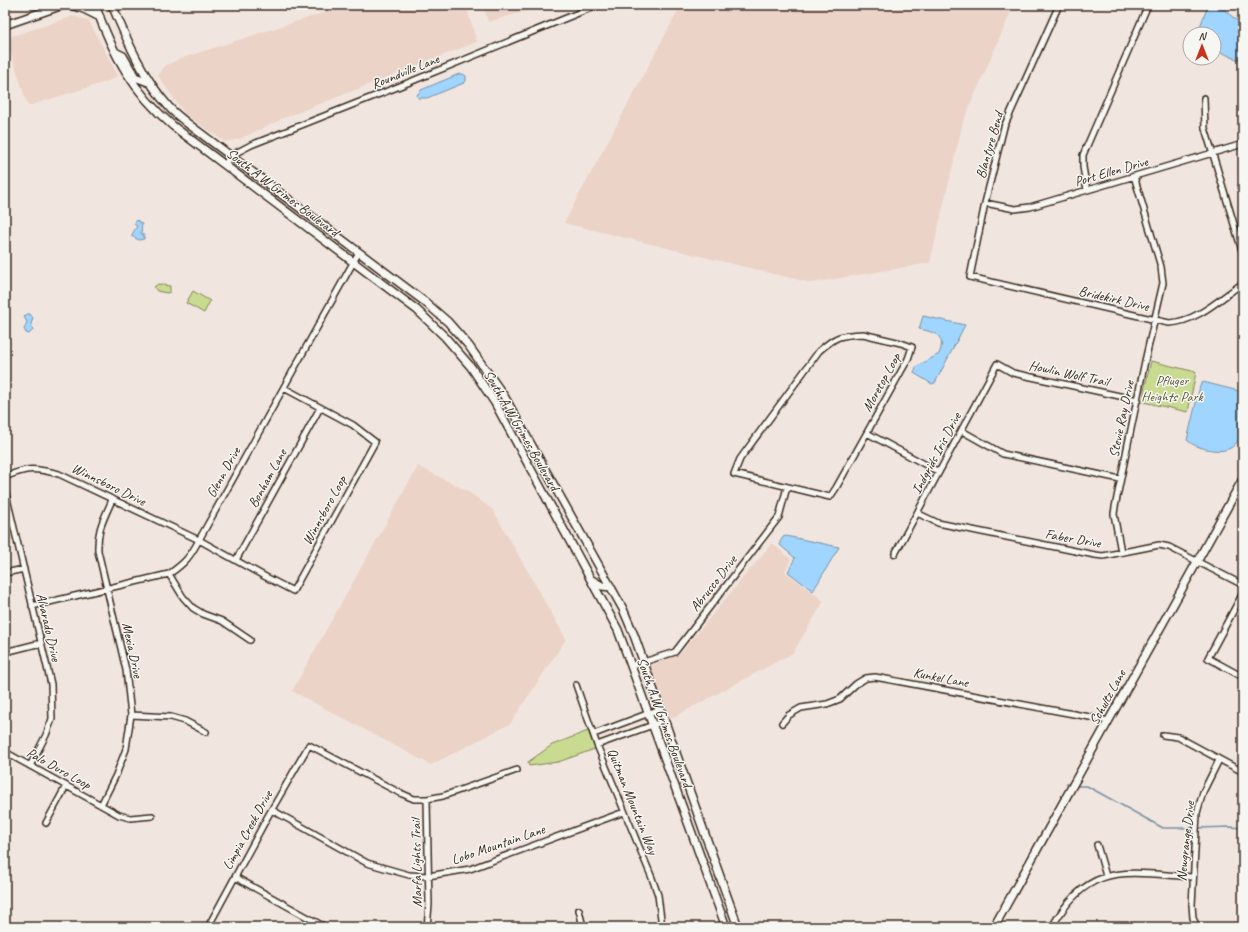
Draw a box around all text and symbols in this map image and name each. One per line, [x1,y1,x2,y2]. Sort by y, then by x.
north arrow [1182,26,1222,66]
text: N [1199,29,1208,43]
street label: Roundville Lane [369,50,443,93]
street label: Blantyre Bend [972,108,1008,180]
street label: South A W Grimes Boulevard [223,145,344,242]
street label: Port Ellen Drive [1073,153,1151,190]
street label: Bridekirk Drive [1077,282,1152,315]
street label: Moretop Loop [858,350,905,414]
street label: Howlin Wolf Trail [1027,357,1113,391]
street label: South A W Grimes Boulevard [480,367,564,496]
park label: Pfluger Heights Park [1141,372,1204,405]
street label: Stevie Ray Drive [1105,378,1138,459]
street label: Indgrids Iris Drive [908,408,966,497]
street label: Glenn Drive [203,443,245,500]
street label: Bonham Lane [244,445,291,510]
street label: Winnsboro Drive [69,459,150,510]
street label: Winnsboro Loop [299,472,351,548]
street label: Faber Drive [1044,525,1103,552]
street label: Abrusco Drive [686,551,741,615]
street label: Alvarado Drive [32,591,65,664]
street label: Mexia Drive [118,621,147,681]
street label: South A W Grimes Boulevard [633,655,697,792]
street label: Kunkel Lane [912,664,971,691]
street label: Schultz Lane [1085,666,1130,728]
street label: Palo Duro Loop [24,744,94,793]
street label: Quitman Mountain Way [603,746,662,858]
street label: Limpia Creek Drive [219,786,277,873]
street label: Newgrange Drive [1173,799,1198,882]
street label: Marfa Lights Trail [407,816,426,907]
street label: Lobo Mountain Lane [449,820,548,868]

